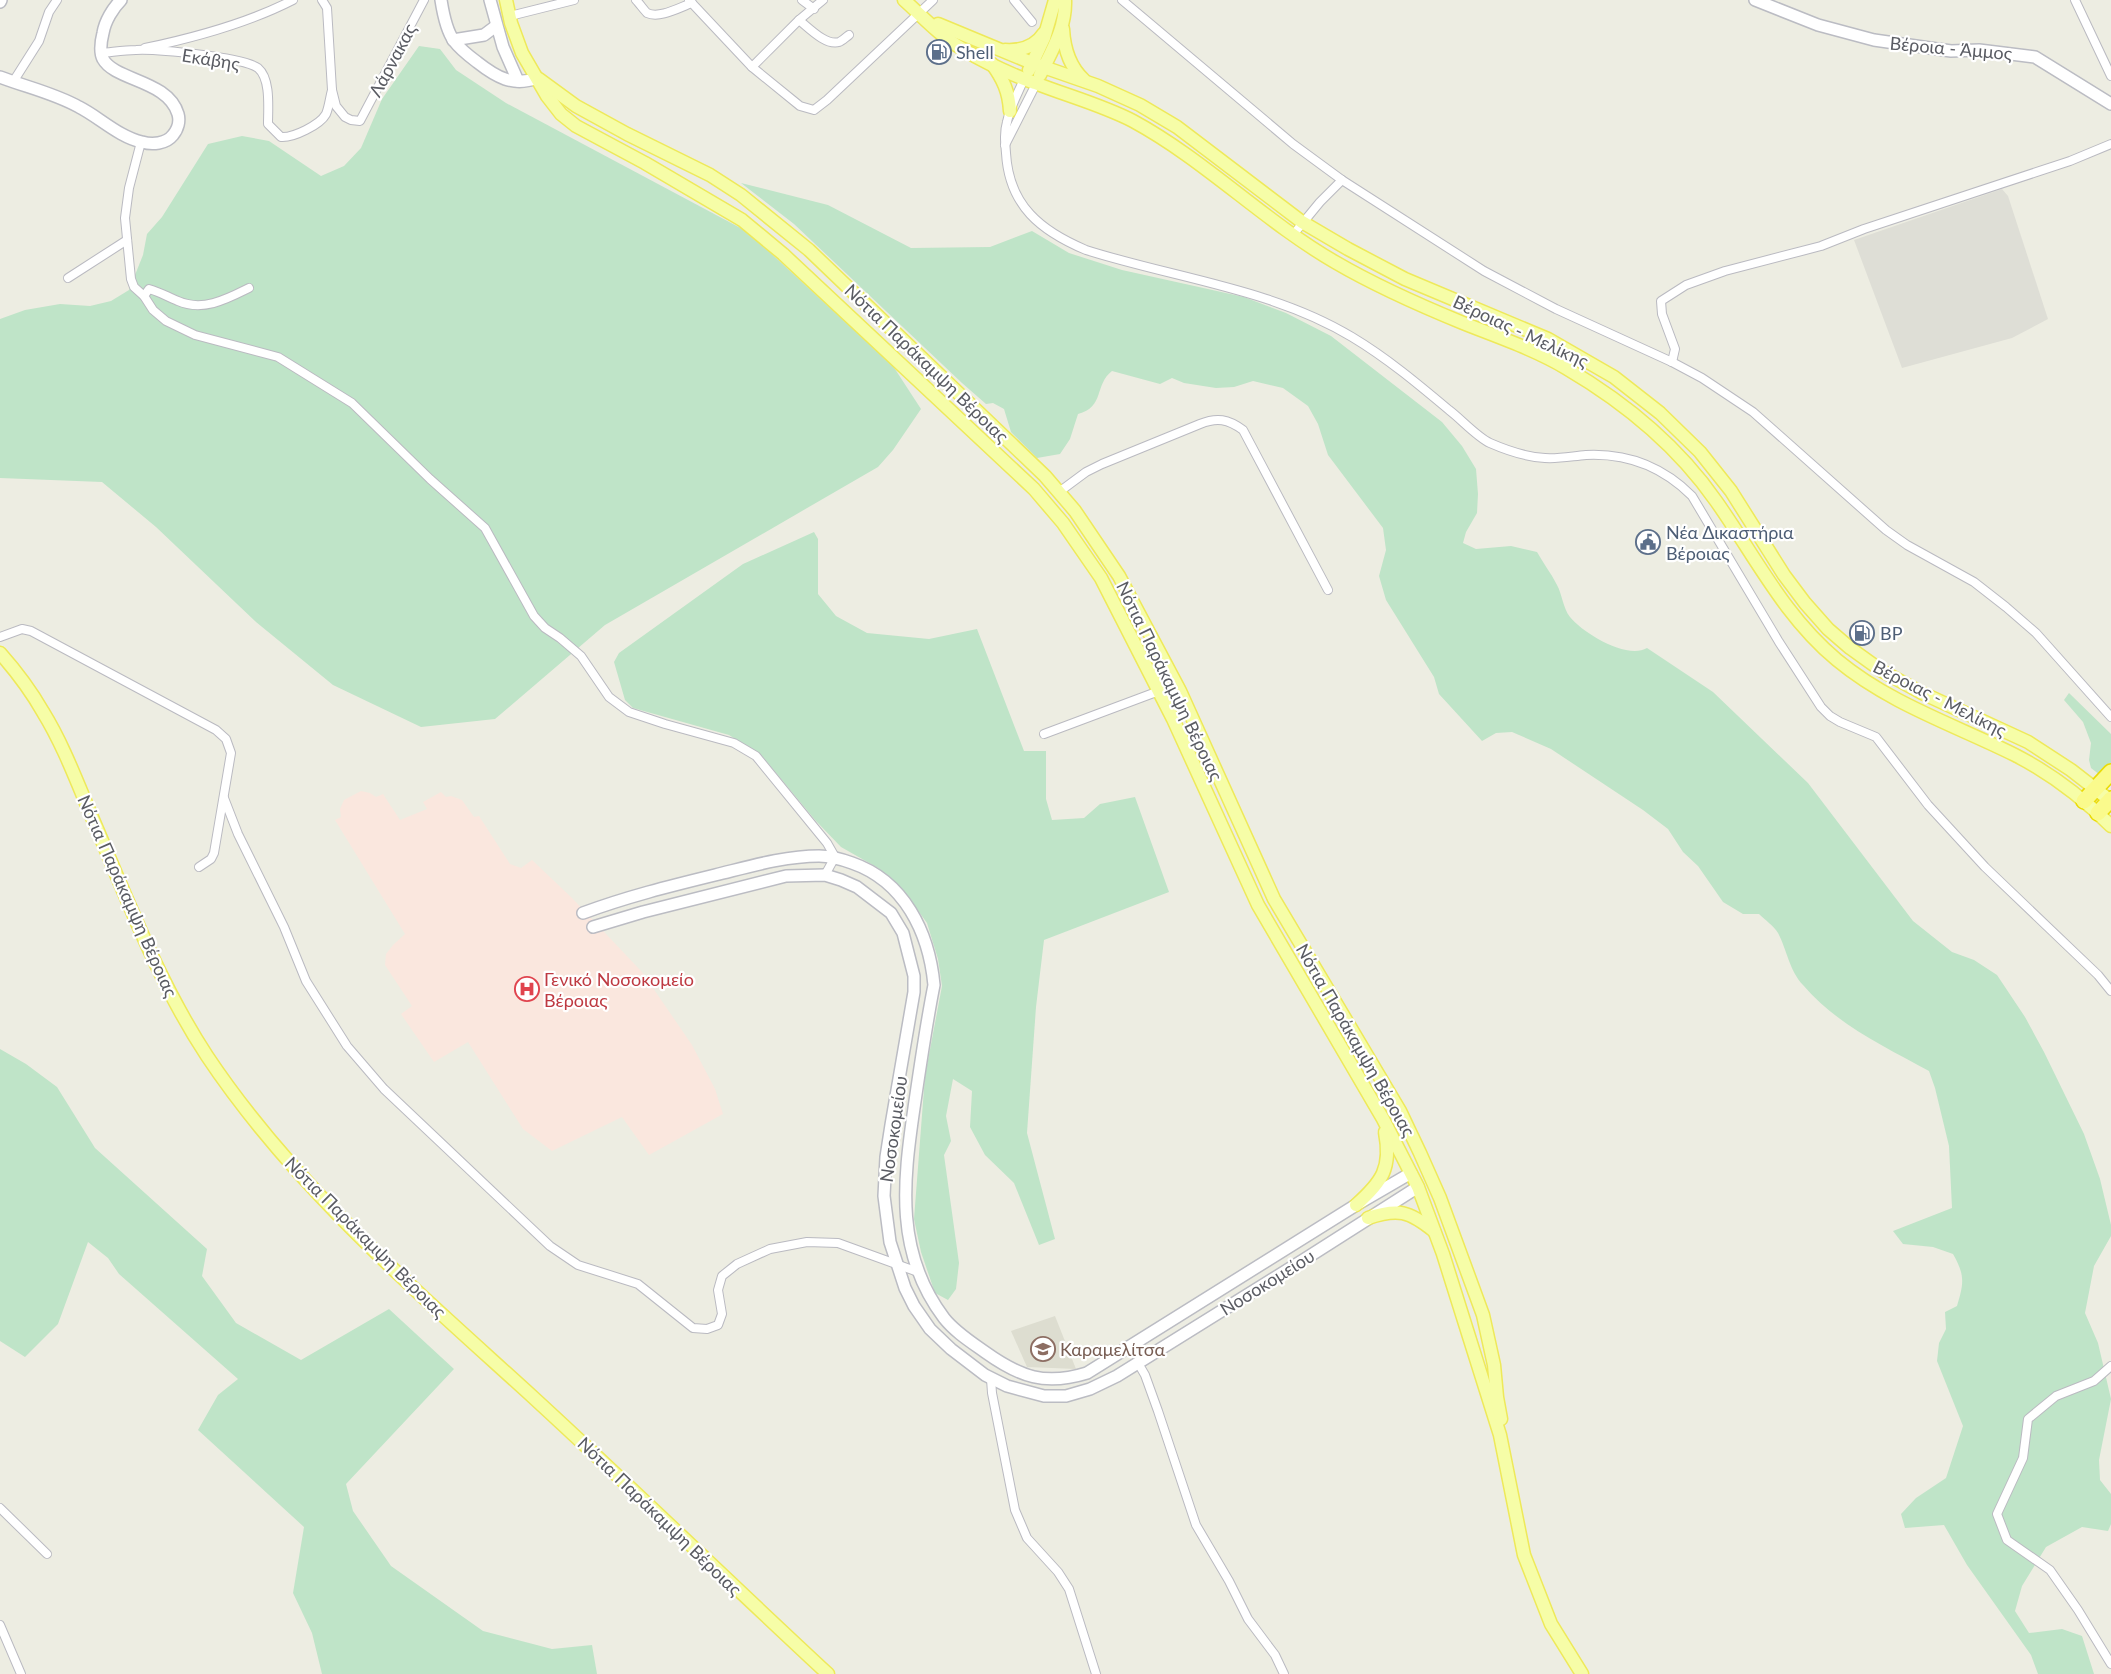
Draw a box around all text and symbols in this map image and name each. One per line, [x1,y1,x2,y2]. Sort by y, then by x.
street label: Λάρνακας [364,19,421,100]
street label: Βέροια - Άμμος [1889,32,2014,64]
fuel station icon: Shell [926,39,952,65]
place label: Shell [956,41,994,63]
street label: Εκάβης [180,44,242,75]
street label: Νότια Παράκαμψη Βέροιας [841,279,1014,447]
street label: Βέροιας - Μελίκης [1450,290,1593,372]
place label: Νέα Δικαστήρια Βέροιας [1666,521,1794,564]
public building icon: Νέα Δικαστήρια Βέροιας [1635,529,1661,555]
street label: Νότια Παράκαμψη Βέροιας [1112,578,1228,785]
fuel station icon: BP [1849,620,1875,646]
place label: BP [1880,622,1903,644]
street label: Βέροιας - Μελίκης [1870,655,2011,741]
street label: Νότια Παράκαμψη Βέροιας [73,791,183,1001]
street label: Νότια Παράκαμψη Βέροιας [1292,940,1421,1141]
place label: Γενικό Νοσοκομείο Βέροιας [544,968,694,1011]
hospital icon: Γενικό Νοσοκομείο Βέροιας [514,976,540,1002]
street label: Νοσοκομείου [875,1074,911,1184]
street label: Νότια Παράκαμψη Βέροιας [281,1152,452,1323]
street label: Νοσοκομείου [1216,1244,1318,1320]
school or university icon: Καραμελίτσα [1030,1336,1056,1362]
place label: Καραμελίτσα [1060,1338,1166,1360]
street label: Νότια Παράκαμψη Βέροιας [574,1432,747,1600]

